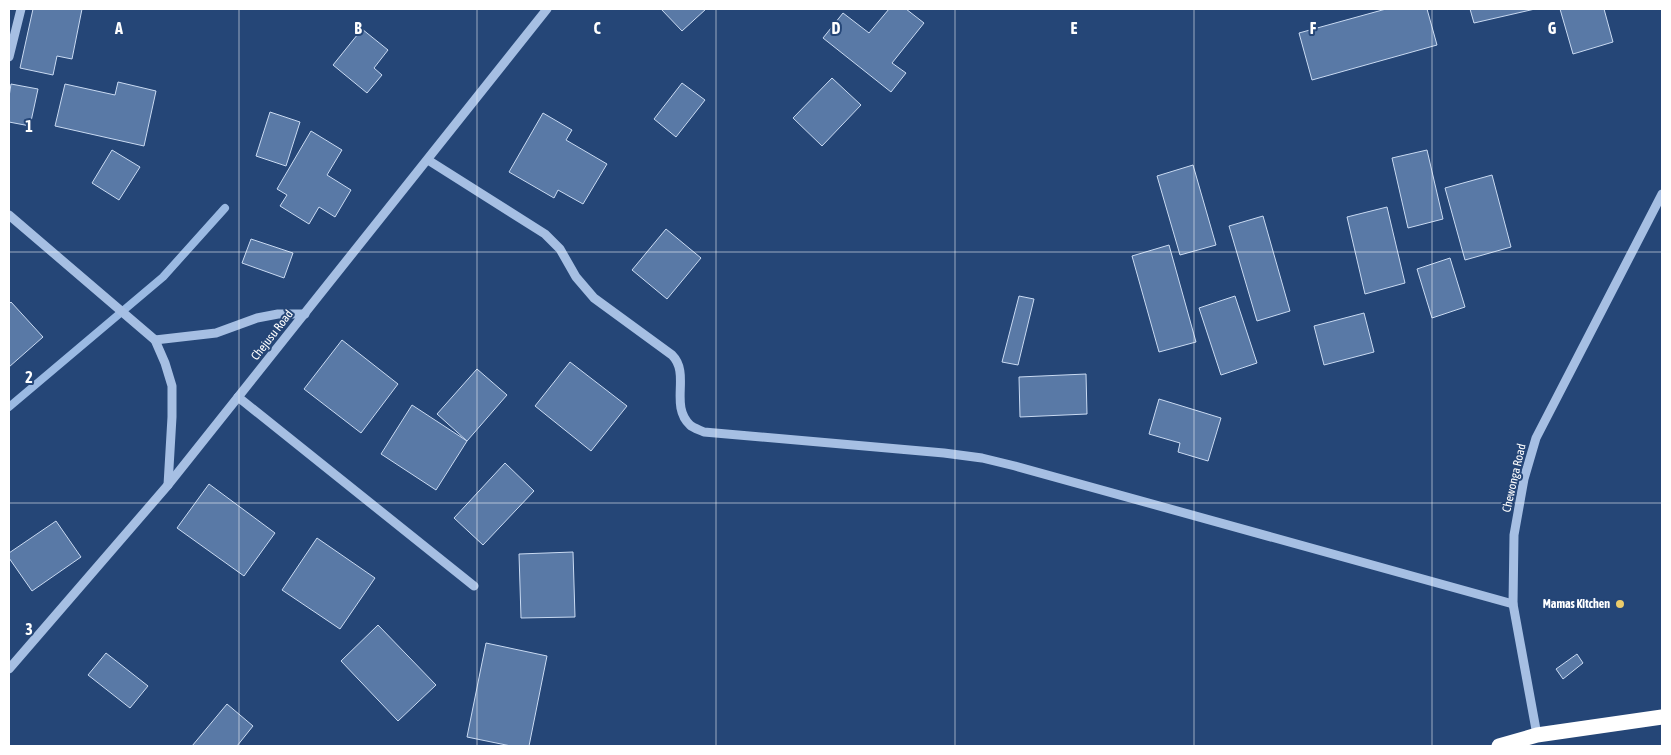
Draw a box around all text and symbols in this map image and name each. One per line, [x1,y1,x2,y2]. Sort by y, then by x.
text: A [114,19,123,37]
text: B [354,19,362,37]
text: C [593,19,601,37]
text: D [832,19,841,37]
text: E [1071,19,1078,37]
text: F [1310,19,1317,37]
text: G [1548,19,1557,37]
text: 1 [25,117,33,135]
street label: Chejusu Road [248,307,296,363]
text: 2 [25,368,33,386]
street label: Chewonga Road [1499,442,1529,514]
place label: Mamas Kitchen [1543,597,1610,611]
marker: Mamas Kitchen [1614,598,1626,610]
text: 3 [25,620,33,638]

